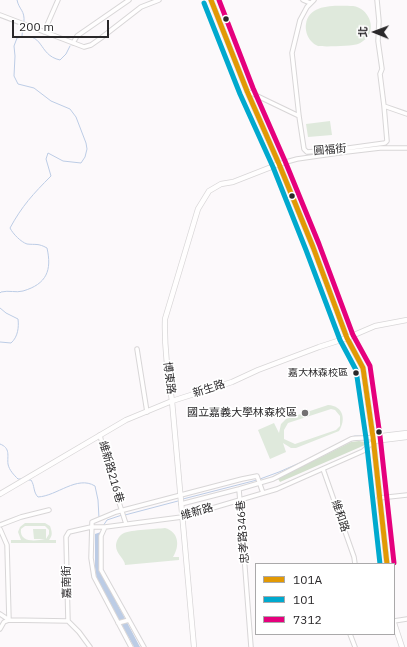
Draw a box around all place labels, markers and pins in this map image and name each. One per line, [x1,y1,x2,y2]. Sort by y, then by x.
unlabelled marker [221,14,231,24]
unlabelled marker [287,191,297,201]
place label: 嘉大林森校區 [288,367,348,379]
marker: 嘉大林森校區 [351,368,361,378]
place label: 國立嘉義大學林森校區 [187,406,297,420]
marker: 國立嘉義大學林森校區 [300,408,310,418]
unlabelled marker [374,427,384,437]

